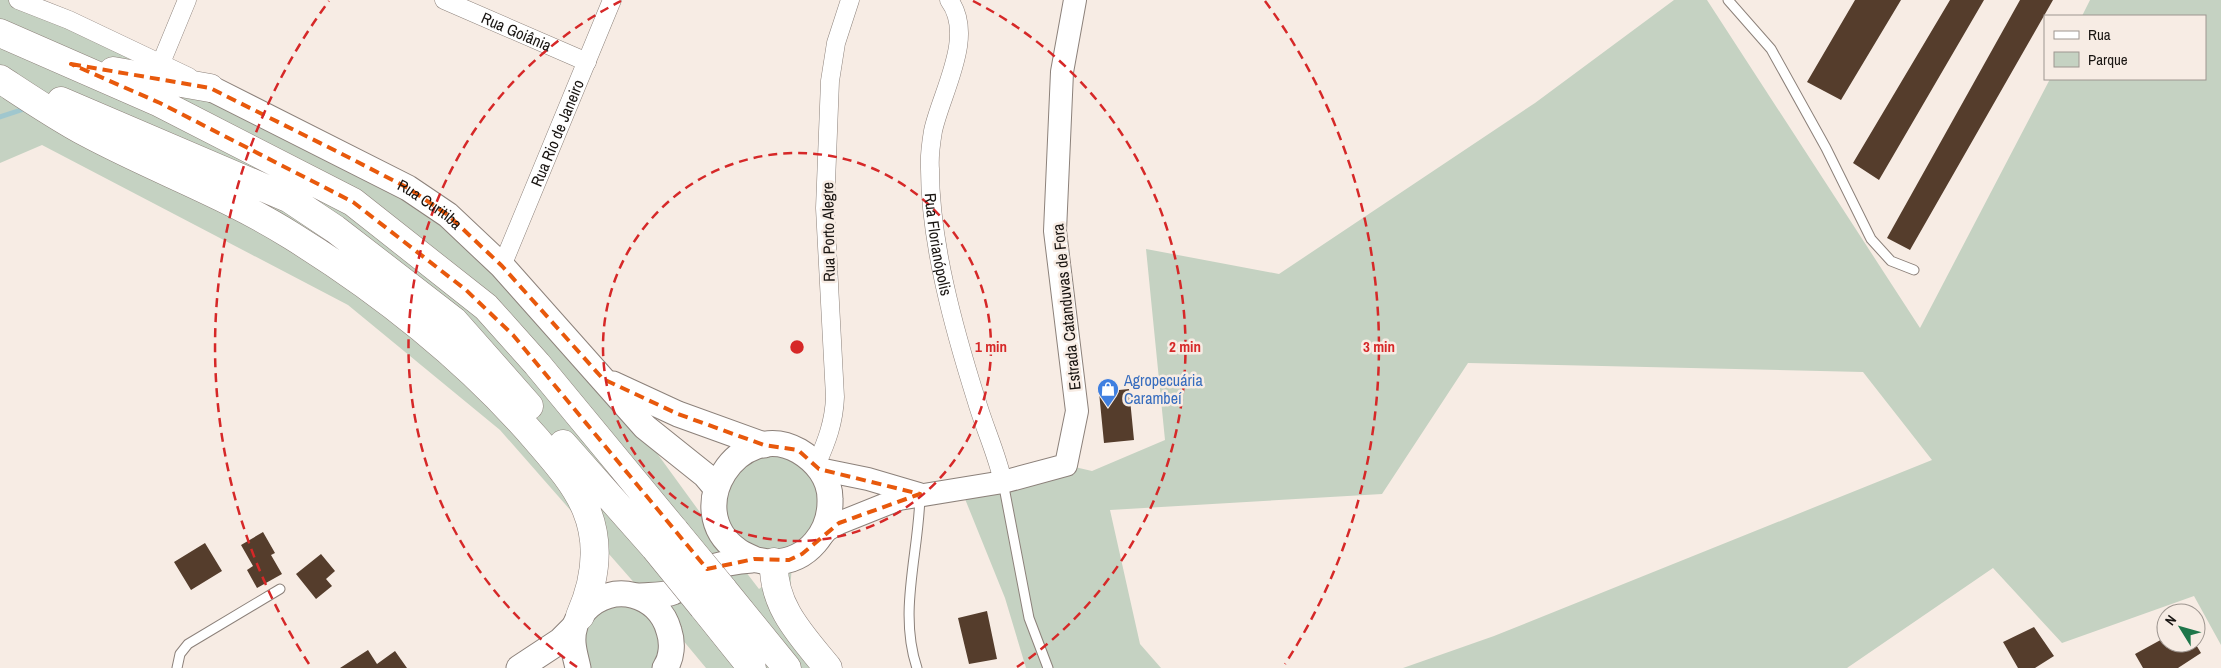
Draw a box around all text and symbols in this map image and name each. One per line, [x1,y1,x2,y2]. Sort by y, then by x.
street label: Rua Goiânia [478,7,556,57]
legend [2044,15,2206,80]
text: Rua [2088,24,2111,45]
text: Parque [2088,49,2128,70]
street label: Rua Rio de Janeiro [525,76,589,190]
street label: Rua Curitiba [394,174,468,235]
street label: Rua Porto Alegre [816,182,840,282]
street label: Rua Florianópolis [920,192,958,298]
street label: Estrada Catanduvas de Fora [1046,222,1086,391]
text: 1 min [975,336,1007,357]
text: 2 min [1169,336,1201,357]
text: 3 min [1363,336,1395,357]
centre of rings [788,338,806,356]
place label: Agropecuária Carambeí [1123,369,1203,409]
shop icon: Agropecuária Carambeí [1096,377,1120,408]
north arrow [2156,603,2206,653]
text: N [2161,611,2180,629]

